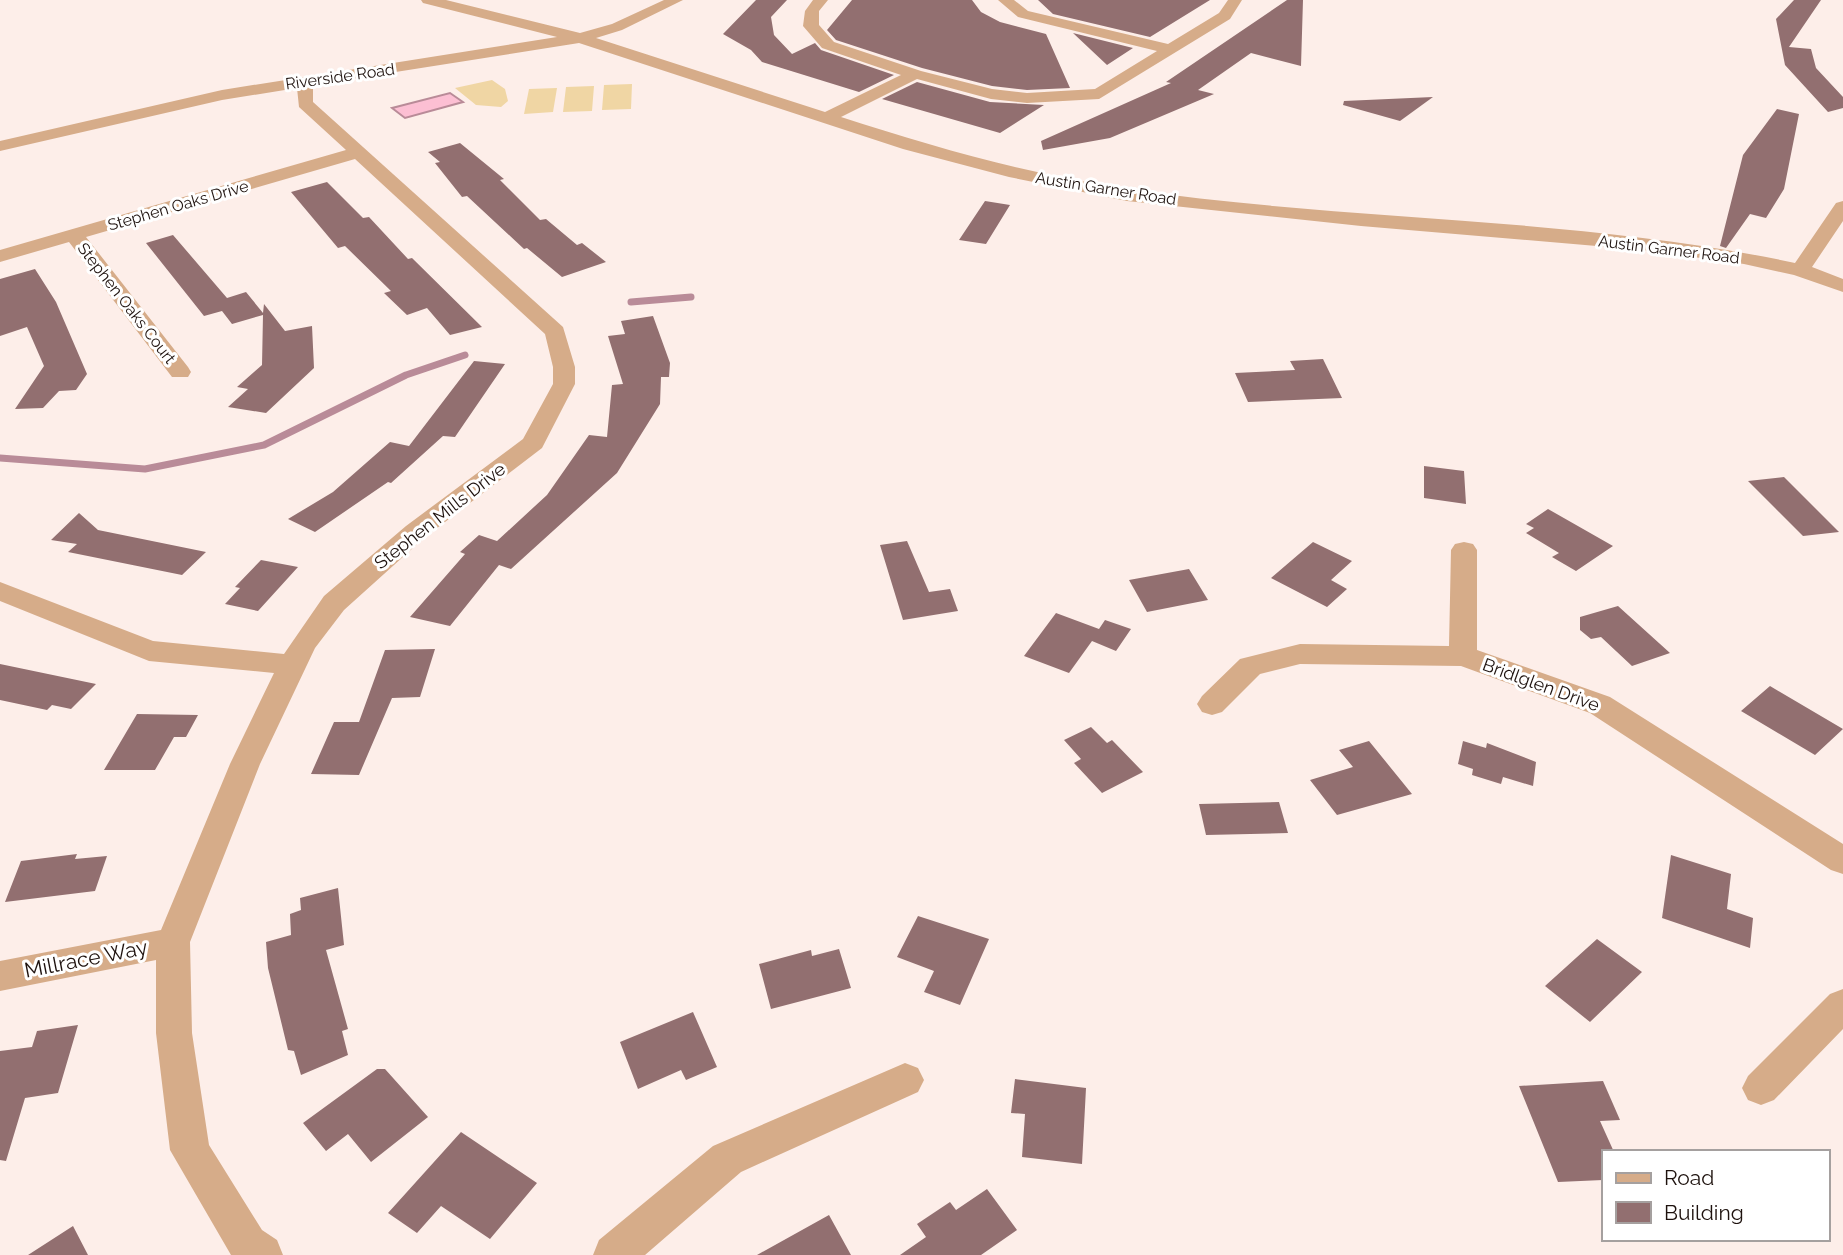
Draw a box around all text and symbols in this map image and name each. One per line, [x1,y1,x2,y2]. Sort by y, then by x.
street label: Riverside Road [284,59,396,94]
street label: Austin Garner Road [1034,168,1178,209]
street label: Stephen Oaks Drive [106,176,251,235]
street label: Austin Garner Road [1597,231,1741,268]
street label: Stephen Oaks Court [74,239,180,368]
street label: Stephen Mills Drive [370,458,510,573]
street label: Bridlglen Drive [1480,654,1603,716]
street label: Millrace Way [22,934,150,983]
legend [1602,1150,1829,1241]
text: Road [1664,1165,1714,1190]
text: Building [1664,1200,1744,1225]

